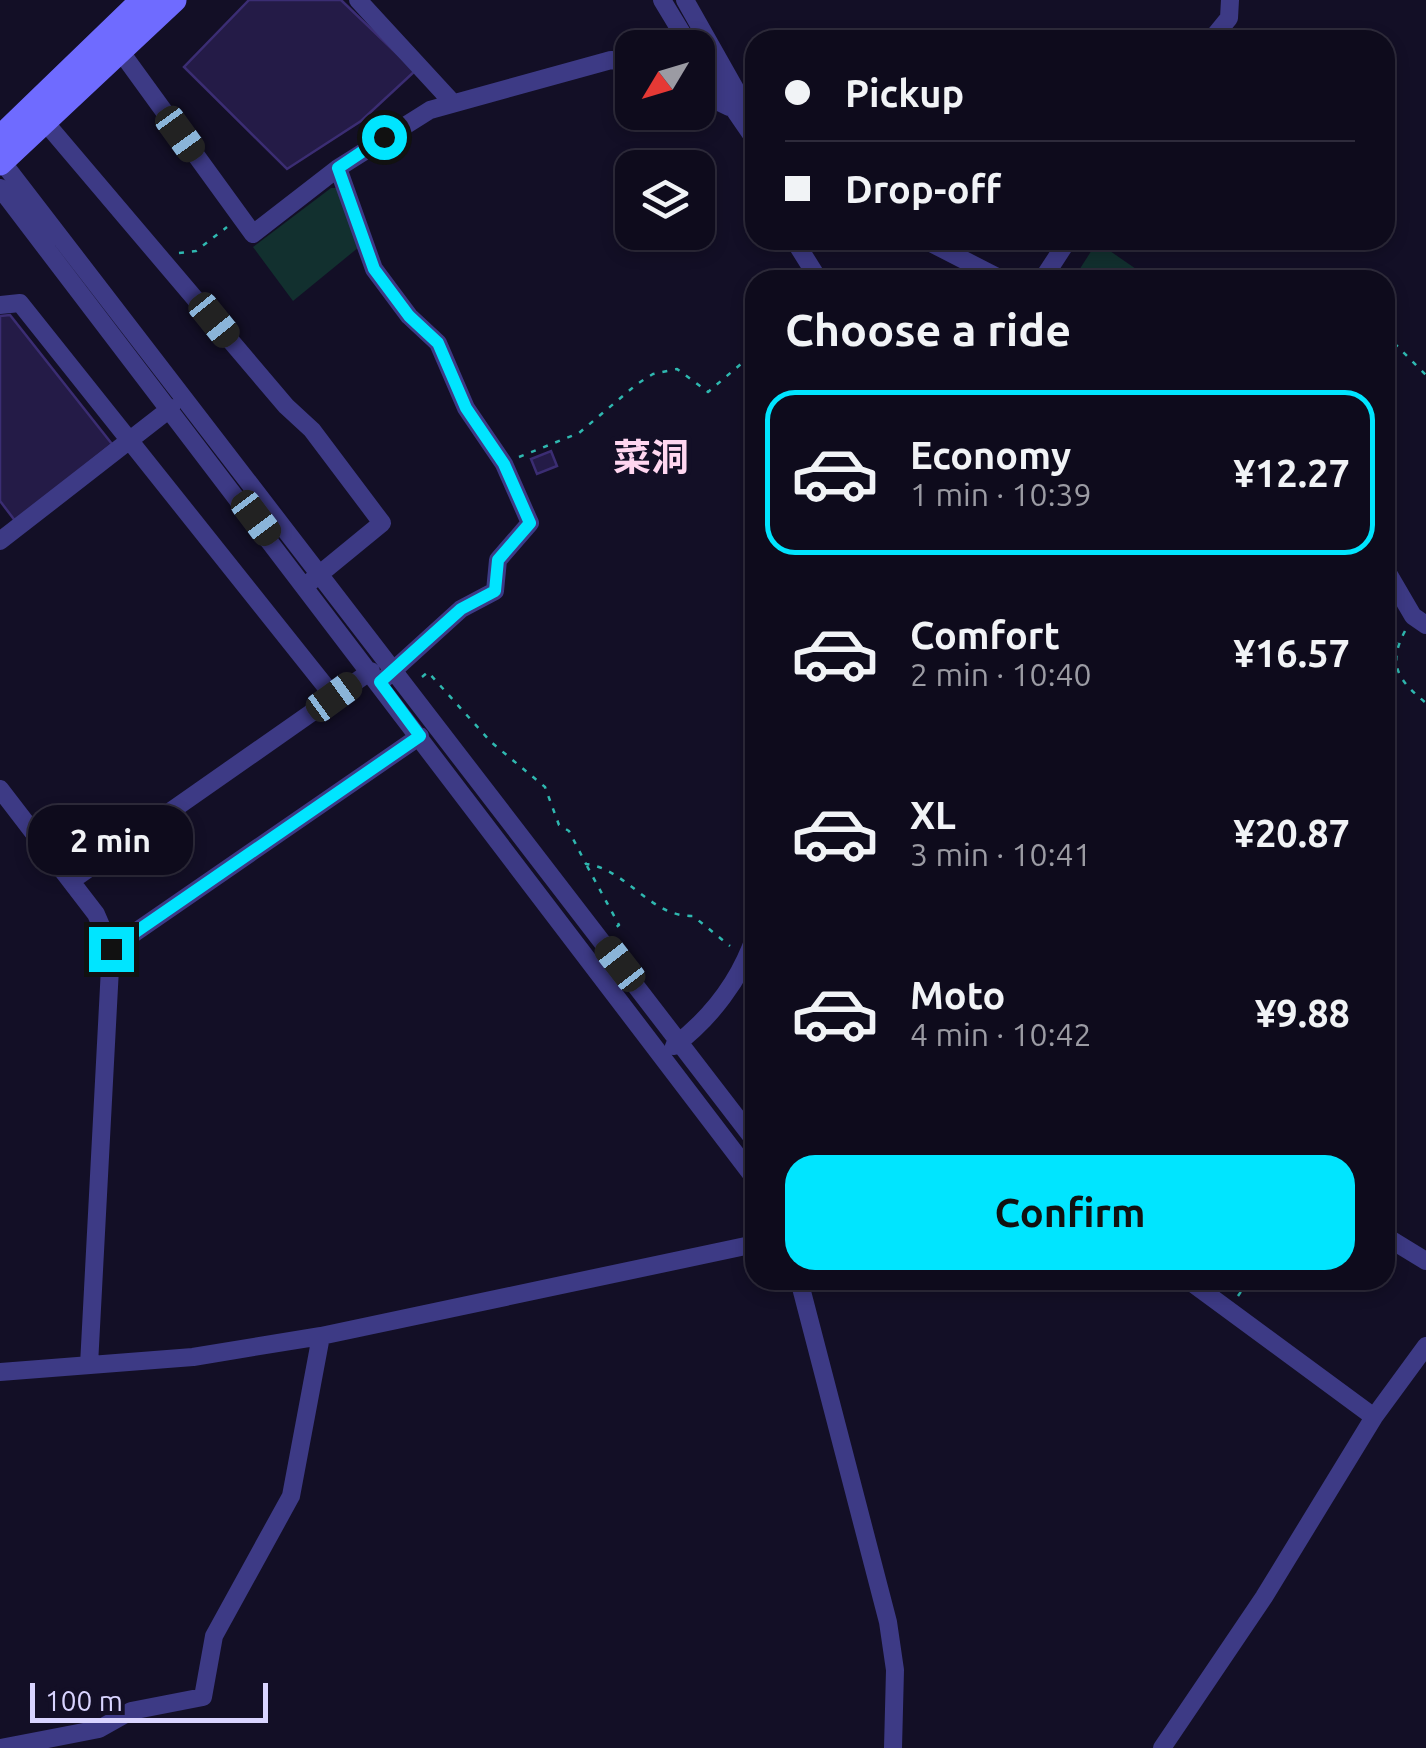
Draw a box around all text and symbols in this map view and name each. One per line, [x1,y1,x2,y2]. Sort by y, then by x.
north arrow [615,30,715,130]
map controls [615,30,715,250]
text: Pickup [845,72,964,114]
car [150,101,210,167]
route start [362,115,407,160]
button: layers [615,150,715,250]
text: Drop-off [845,168,1001,210]
car [183,287,245,353]
text: Choose a ride [785,304,1071,355]
icon: car [790,428,880,518]
text: Economy [910,434,1071,476]
district label: 菜洞 [613,436,689,478]
text: ¥12.27 [1233,452,1350,494]
text: 1 min · 10:39 [910,476,1092,512]
car [226,485,286,551]
icon: car [790,608,880,698]
text: Comfort [910,614,1060,656]
text: ¥16.57 [1233,632,1350,674]
text: 2 min · 10:40 [910,656,1092,692]
car [301,667,367,727]
icon: car [790,788,880,878]
text: XL [910,794,956,836]
callout: 2 min [28,804,194,874]
text: ¥20.87 [1233,812,1350,854]
text: 2 min [70,822,151,858]
text: 3 min · 10:41 [910,836,1092,872]
route end [89,927,134,972]
car [590,931,650,997]
icon: car [790,968,880,1058]
text: Moto [910,974,1005,1016]
text: ¥9.88 [1255,992,1350,1034]
text: 4 min · 10:42 [910,1016,1092,1052]
button: Confirm [785,1155,1355,1270]
scale bar [30,1678,268,1722]
text: 100 m [45,1685,123,1716]

